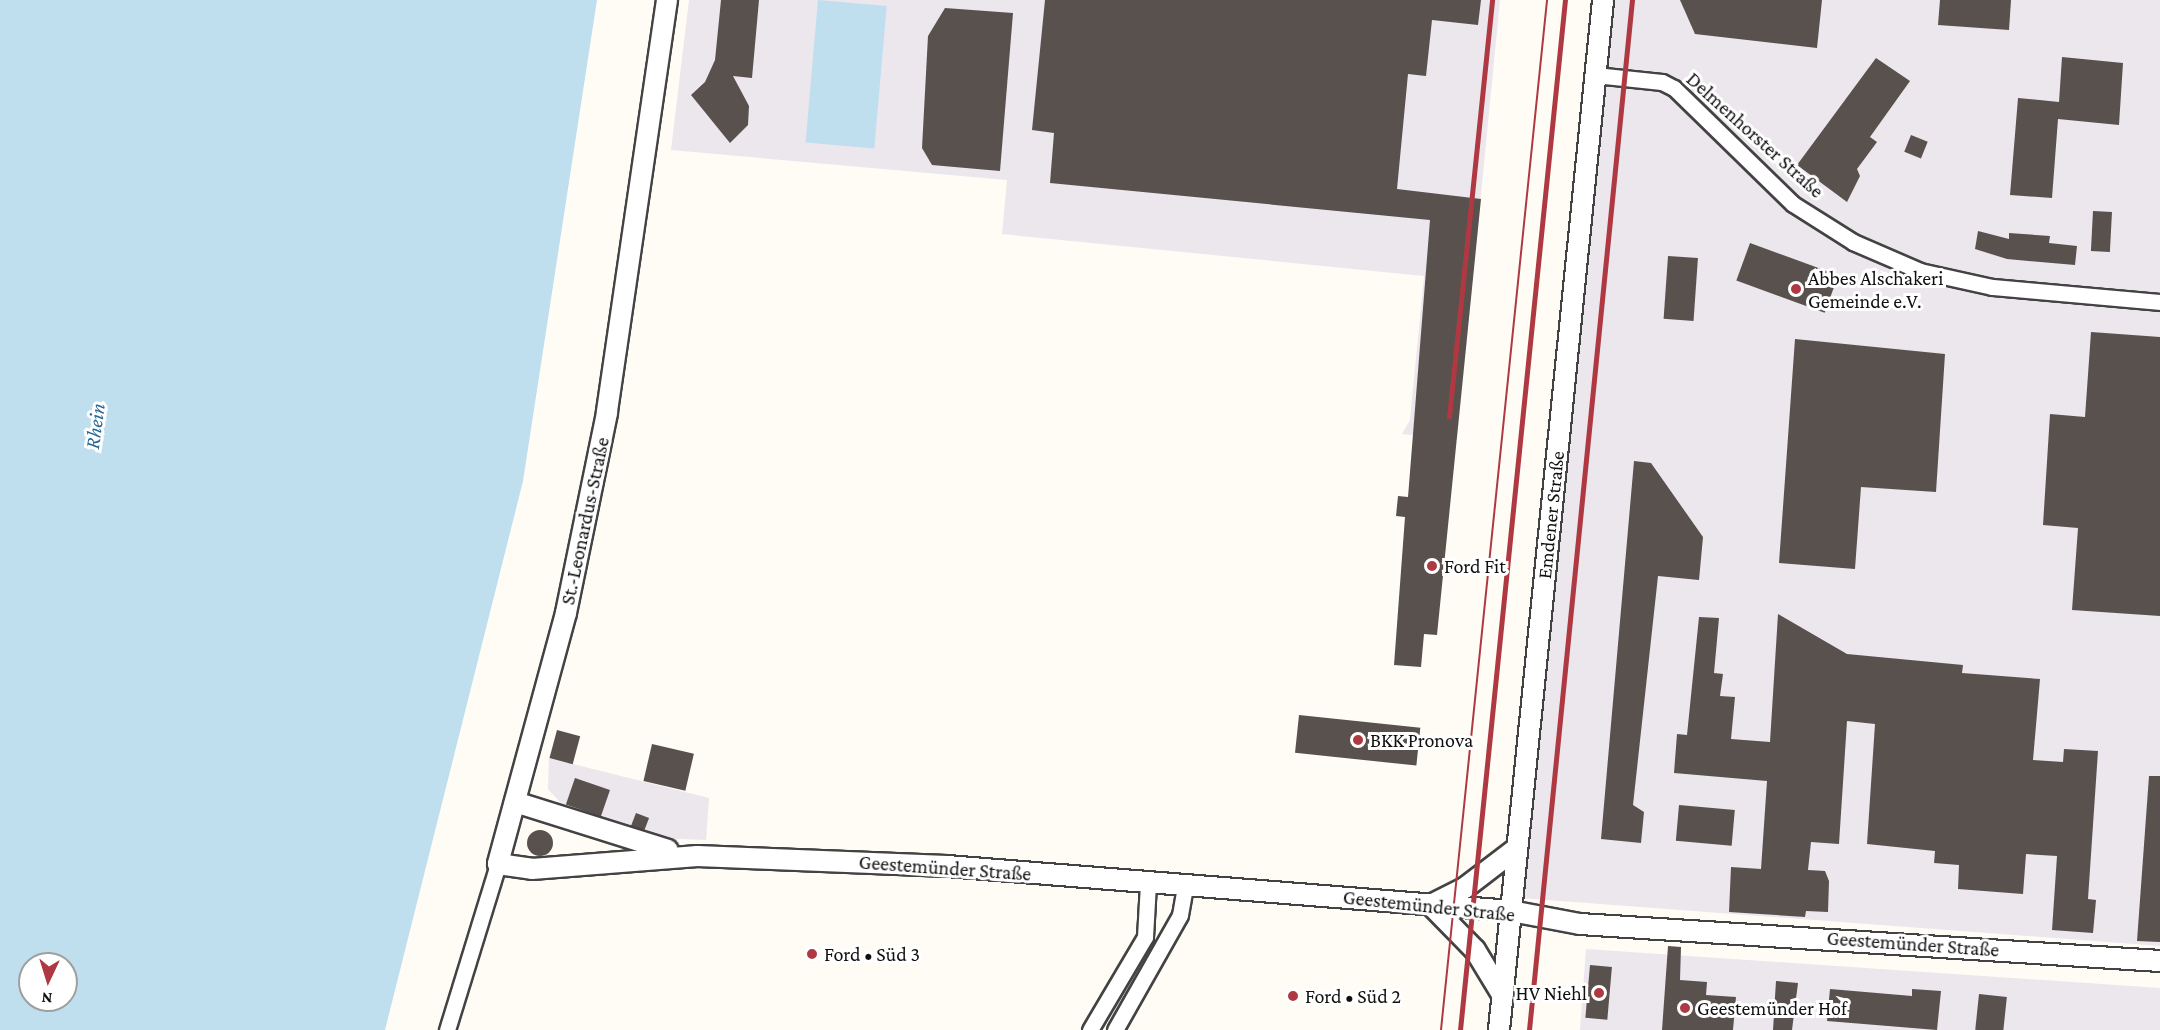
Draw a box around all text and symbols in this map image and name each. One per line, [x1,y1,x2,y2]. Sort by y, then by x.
street label: Delmenhorster Straße [1681,67,1829,203]
place label: Abbes Alschakeri Gemeinde e.V. [1808,266,1943,313]
marker: Abbes Alschakeri Gemeinde e.V. [1789,282,1803,296]
water label: Rhein [79,402,111,450]
street label: St.-Leonardus-Straße [556,435,614,607]
street label: Emdener Straße [1532,450,1570,580]
place label: Ford Fit [1444,554,1506,578]
marker: Ford Fit [1425,559,1439,573]
place label: BKK Pronova [1370,728,1473,752]
marker: BKK Pronova [1351,733,1365,747]
street label: Geestemünder Straße [858,850,1032,886]
street label: Geestemünder Straße [1342,885,1516,927]
street label: Geestemünder Straße [1826,926,2000,962]
place label: Ford • Süd 3 [824,942,920,966]
marker: Ford • Süd 3 [805,947,819,961]
north arrow [18,952,78,1012]
place label: HV Niehl [1516,981,1587,1005]
place label: Ford • Süd 2 [1305,984,1401,1008]
marker: HV Niehl [1592,986,1606,1000]
marker: Ford • Süd 2 [1286,989,1300,1003]
text: N [41,990,53,1007]
place label: Geestemünder Hof [1697,996,1847,1020]
marker: Geestemünder Hof [1678,1001,1692,1015]

